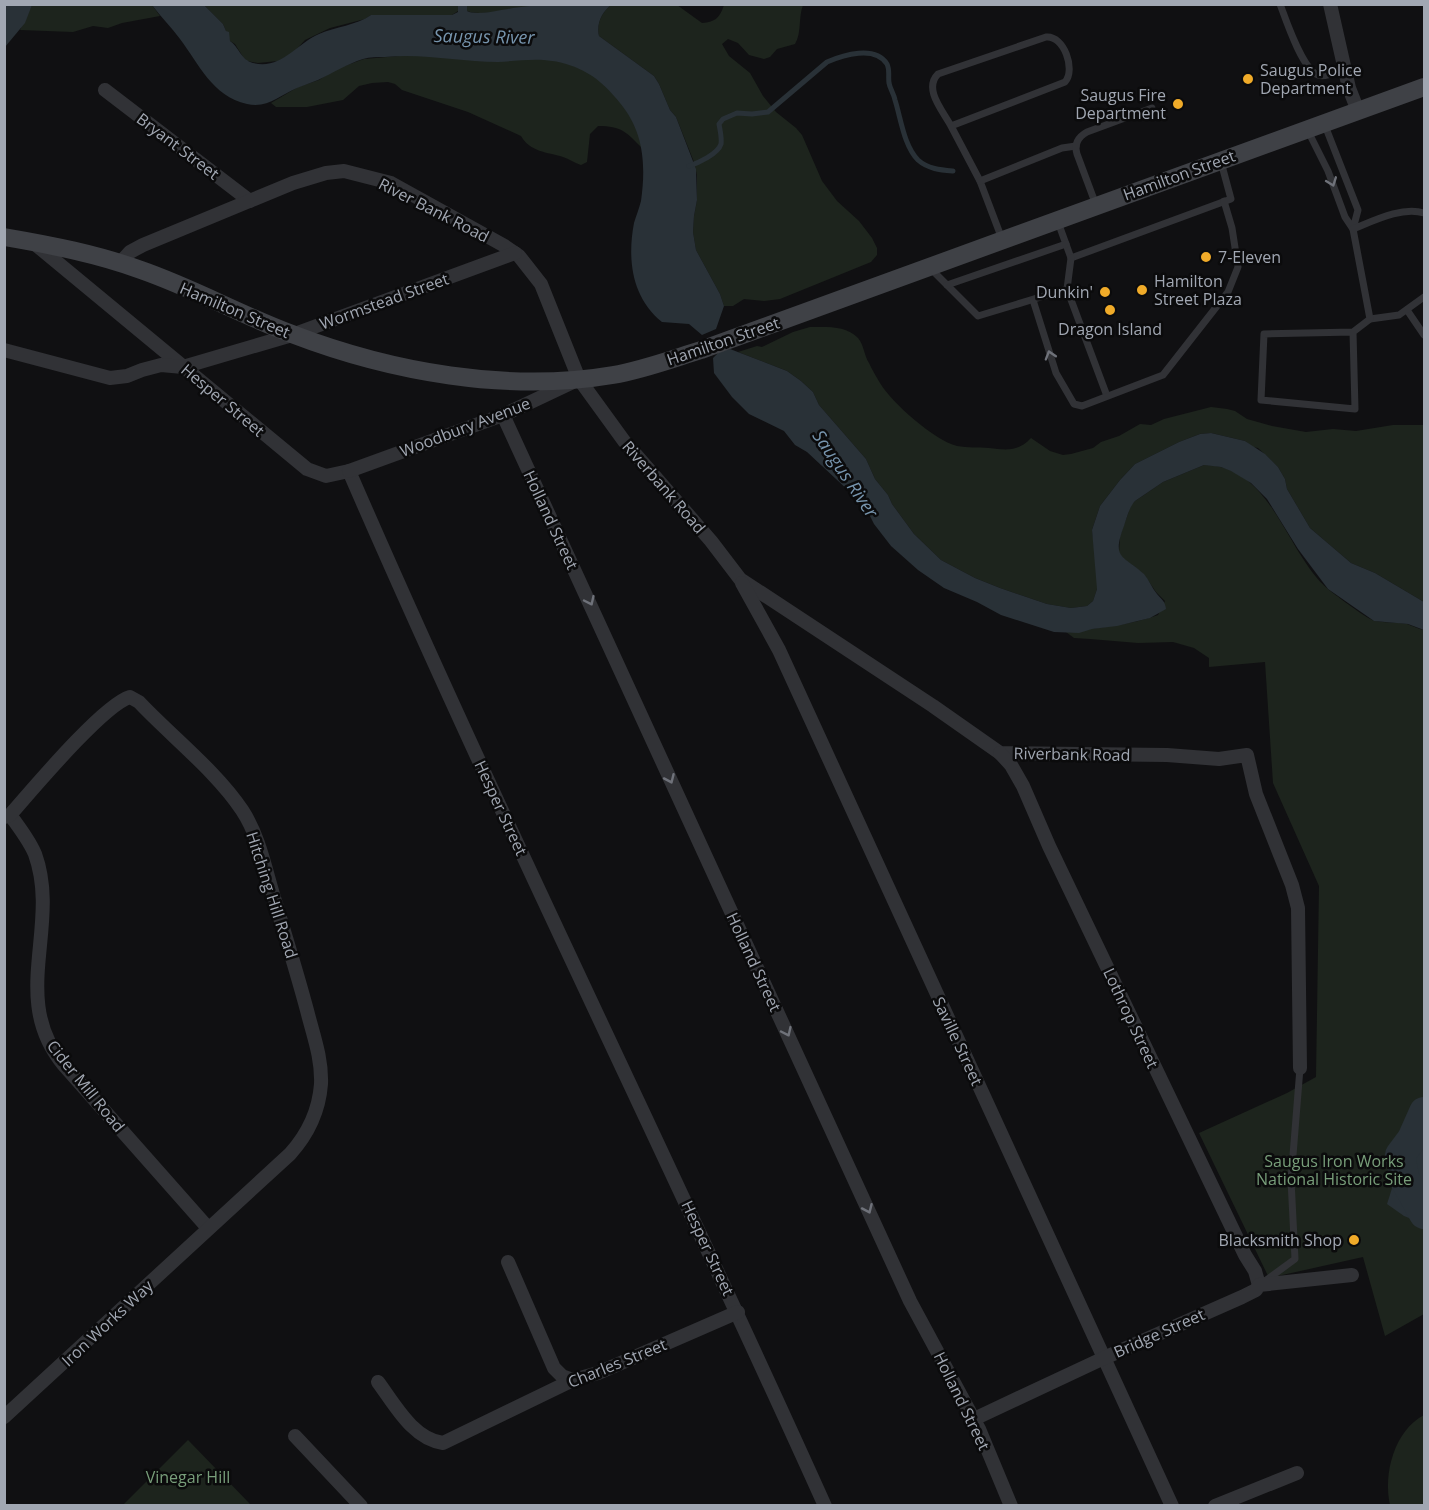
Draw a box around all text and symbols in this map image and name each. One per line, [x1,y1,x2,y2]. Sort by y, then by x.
water label: Saugus River [433,23,536,49]
place label: Saugus Police Department [1260,59,1362,99]
marker: Saugus Police Department [1241,72,1255,86]
place label: Saugus Fire Department [1075,84,1166,124]
marker: Saugus Fire Department [1171,97,1185,111]
street label: Bryant Street [132,108,224,184]
street label: Hamilton Street [1120,144,1238,205]
street label: River Bank Road [375,173,493,247]
one-way arrow [1325,176,1337,187]
place label: 7-Eleven [1218,246,1281,268]
marker: 7-Eleven [1199,250,1213,264]
street label: Wormstead Street [317,267,452,335]
place label: Hamilton Street Plaza [1154,270,1242,310]
street label: Hamilton Street [177,277,294,343]
place label: Dunkin' [1036,281,1093,303]
marker: Hamilton Street Plaza [1135,283,1149,297]
marker: Dunkin' [1098,285,1112,299]
marker: Dragon Island [1103,303,1117,317]
street label: Hamilton Street [664,311,782,371]
place label: Dragon Island [1058,318,1162,340]
one-way arrow [1045,350,1057,361]
street label: Hesper Street [177,359,270,442]
street label: Woodbury Avenue [397,392,533,462]
water label: Saugus River [808,425,885,523]
street label: Riverbank Road [617,436,711,538]
street label: Holland Street [518,467,584,573]
one-way arrow [582,595,594,606]
street label: Riverbank Road [1013,742,1131,766]
street label: Hesper Street [469,757,533,859]
one-way arrow [663,773,675,784]
street label: Hitching Hill Road [241,829,303,961]
street label: Holland Street [721,909,787,1015]
street label: Lothrop Street [1098,964,1164,1072]
street label: Saville Street [928,993,988,1089]
one-way arrow [780,1026,792,1037]
street label: Cider Mill Road [42,1035,130,1137]
park label: Saugus Iron Works National Historic Site [1256,1150,1412,1190]
street label: Hesper Street [676,1197,740,1299]
one-way arrow [861,1203,873,1214]
place label: Blacksmith Shop [1219,1229,1342,1251]
marker: Blacksmith Shop [1347,1233,1361,1247]
street label: Iron Works Way [57,1274,158,1371]
street label: Bridge Street [1110,1303,1208,1363]
street label: Charles Street [564,1333,670,1393]
street label: Holland Street [929,1348,995,1454]
park label: Vinegar Hill [146,1466,230,1488]

